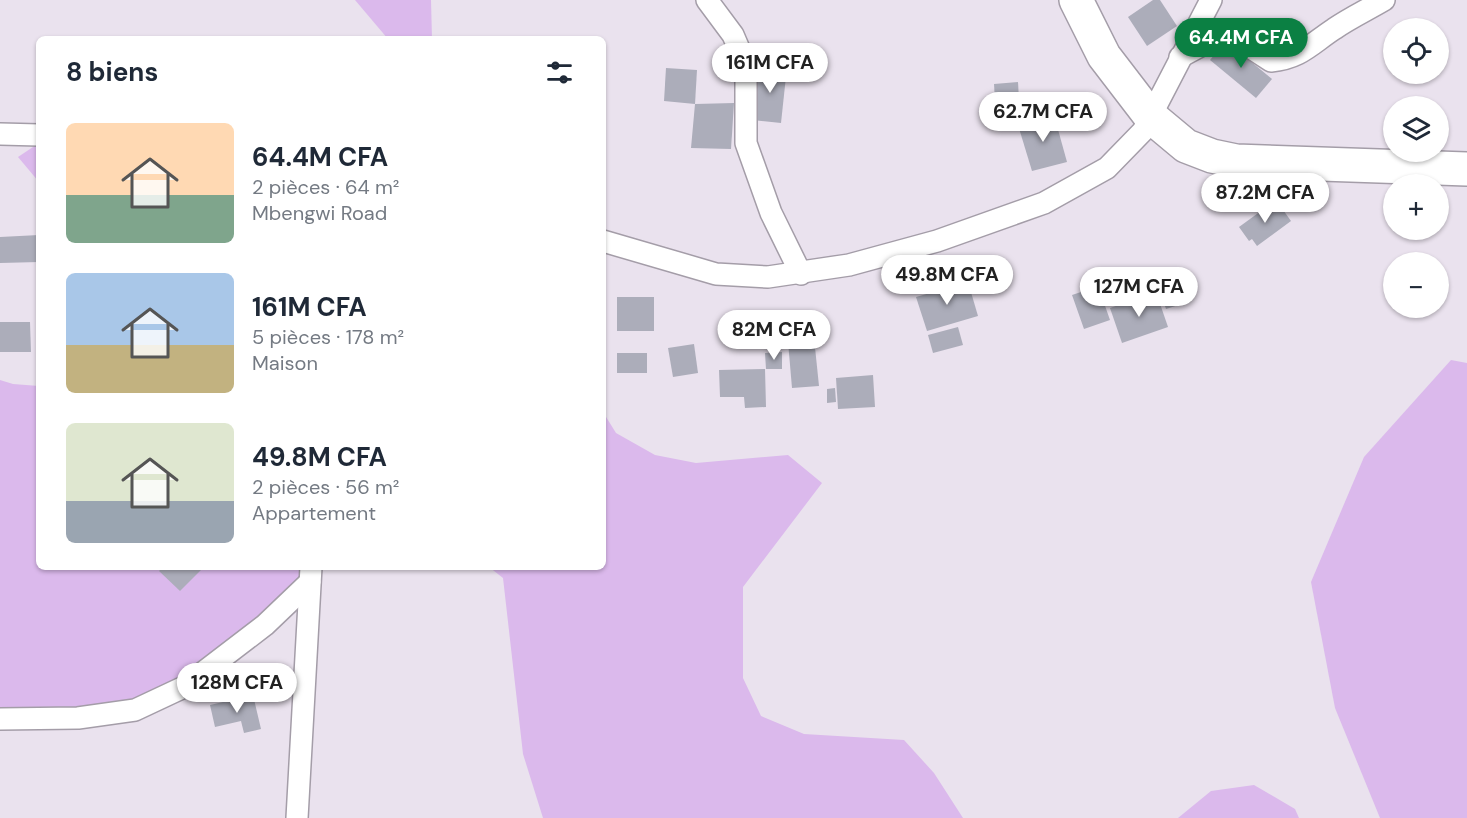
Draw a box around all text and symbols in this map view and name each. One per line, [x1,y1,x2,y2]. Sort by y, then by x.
pin: 64.4M CFA [1172,18,1310,69]
map controls [1383,18,1449,318]
button: locate [1383,18,1449,84]
text: 64.4M CFA [1189,24,1293,50]
pin: 161M CFA [708,43,832,94]
text: 161M CFA [726,49,814,75]
text: 8 biens [66,55,158,89]
icon: filters [543,56,576,89]
pin: 62.7M CFA [974,92,1112,143]
button: layers [1383,96,1449,162]
text: 62.7M CFA [993,98,1093,124]
text: 64.4M CFA [252,140,388,174]
icon: home [114,147,186,219]
pin: 87.2M CFA [1196,173,1334,224]
text: 2 pièces · 64 m² [252,174,399,200]
button: + [1383,174,1449,240]
text: 87.2M CFA [1215,179,1315,205]
text: Mbengwi Road [252,200,387,226]
button: − [1383,252,1449,318]
pin: 49.8M CFA [878,255,1016,306]
text: 49.8M CFA [895,261,999,287]
pin: 127M CFA [1077,267,1201,318]
text: 127M CFA [1094,273,1184,299]
text: 161M CFA [252,290,367,324]
icon: home [114,297,186,369]
pin: 82M CFA [719,310,829,361]
text: 82M CFA [731,316,817,342]
text: 5 pièces · 178 m² [252,324,404,350]
text: Maison [252,350,318,376]
text: 49.8M CFA [252,440,387,474]
icon: home [114,447,186,519]
text: 2 pièces · 56 m² [252,474,399,500]
text: Appartement [252,500,376,526]
pin: 128M CFA [175,663,299,714]
text: 128M CFA [191,669,283,695]

